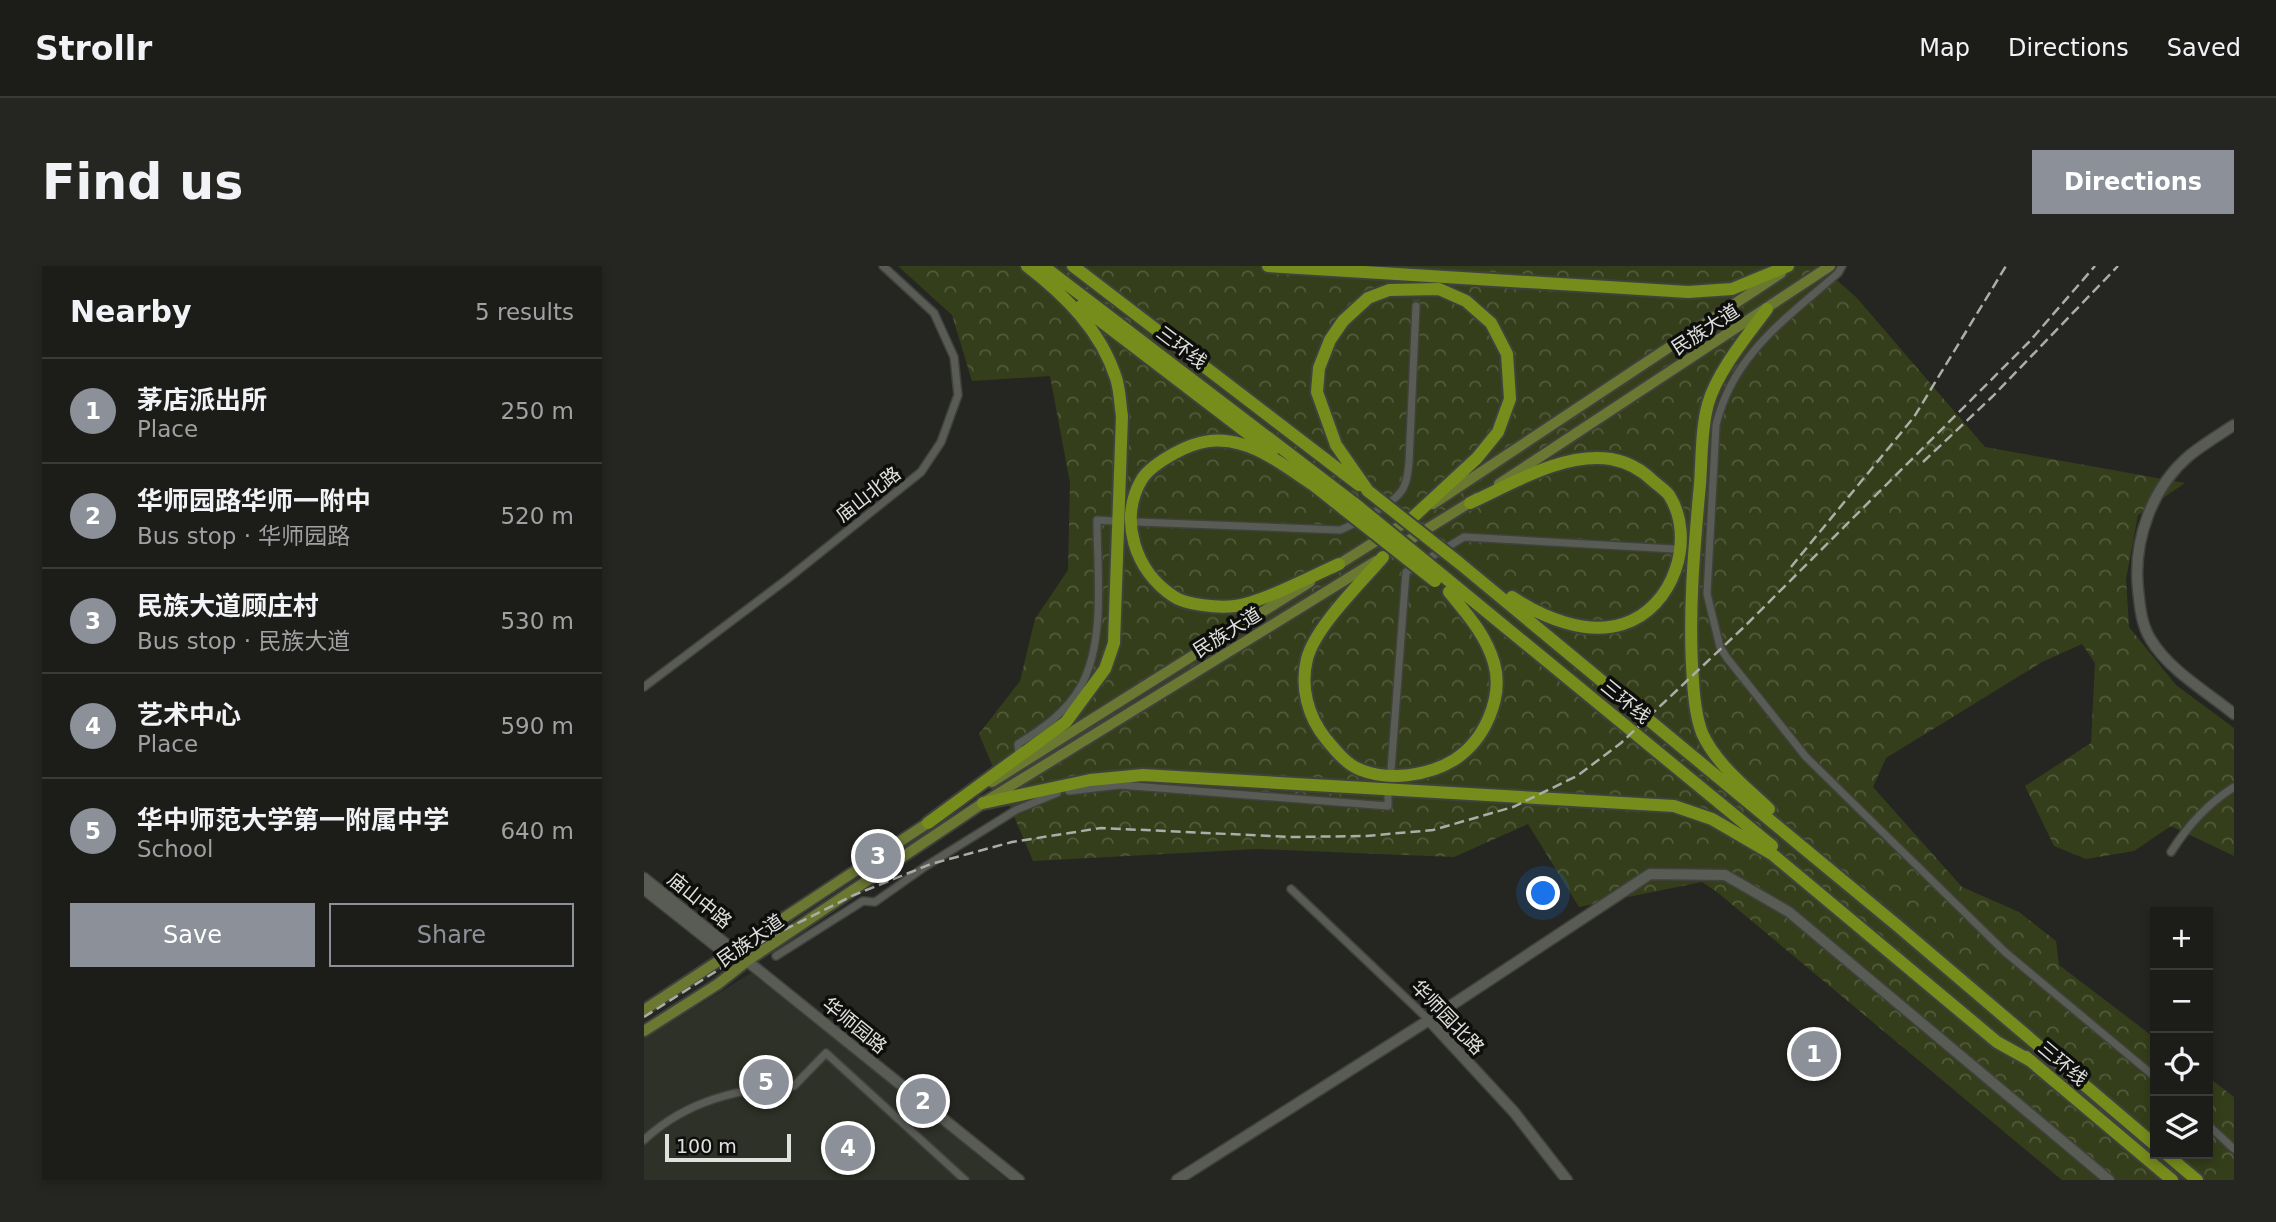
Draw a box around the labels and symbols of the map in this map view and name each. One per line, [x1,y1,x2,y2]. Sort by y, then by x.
street label: 民族大道 [1667,299,1743,359]
street label: 三环线 [1153,321,1211,373]
street label: 庙山北路 [831,462,905,526]
street label: 民族大道 [1189,603,1265,661]
street label: 三环线 [1597,675,1655,727]
pin: 3 [855,830,901,882]
street label: 庙山中路 [664,868,736,932]
your location [1526,876,1560,910]
street label: 民族大道 [713,909,787,971]
street label: 华师园北路 [1407,975,1489,1059]
street label: 华师园路 [819,993,891,1057]
pin: 1 [1791,1028,1837,1080]
street label: 三环线 [2034,1036,2092,1090]
pin: 5 [743,1056,789,1108]
pin: 2 [900,1075,946,1127]
pin: 4 [825,1122,871,1174]
scale bar [665,1131,791,1163]

